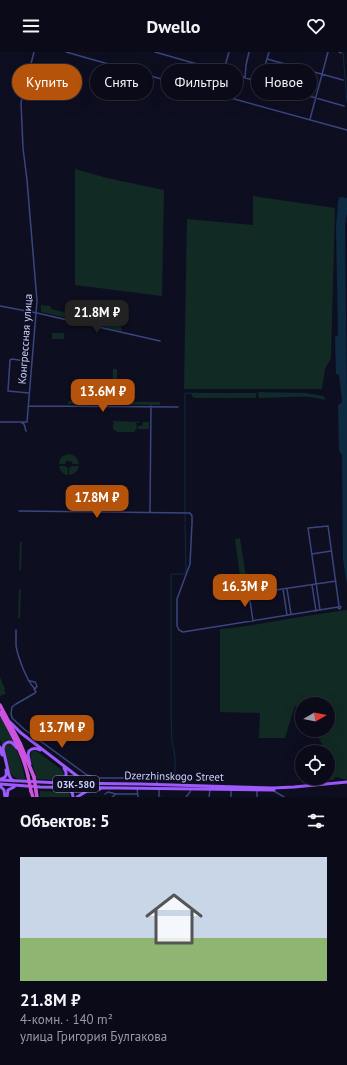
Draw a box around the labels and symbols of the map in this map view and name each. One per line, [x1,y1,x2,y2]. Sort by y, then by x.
street label: Конгрессная улица [15,293,35,385]
pin: 21.8M ₽ [60,300,134,334]
pin: 13.6M ₽ [66,379,140,413]
pin: 17.8M ₽ [60,485,134,519]
pin: 16.3M ₽ [208,574,282,608]
north arrow [295,697,335,737]
pin: 13.7M ₽ [25,715,99,749]
street label: Dzerzhinskogo Street [124,768,224,784]
road number: 03К-580 [53,776,99,792]

